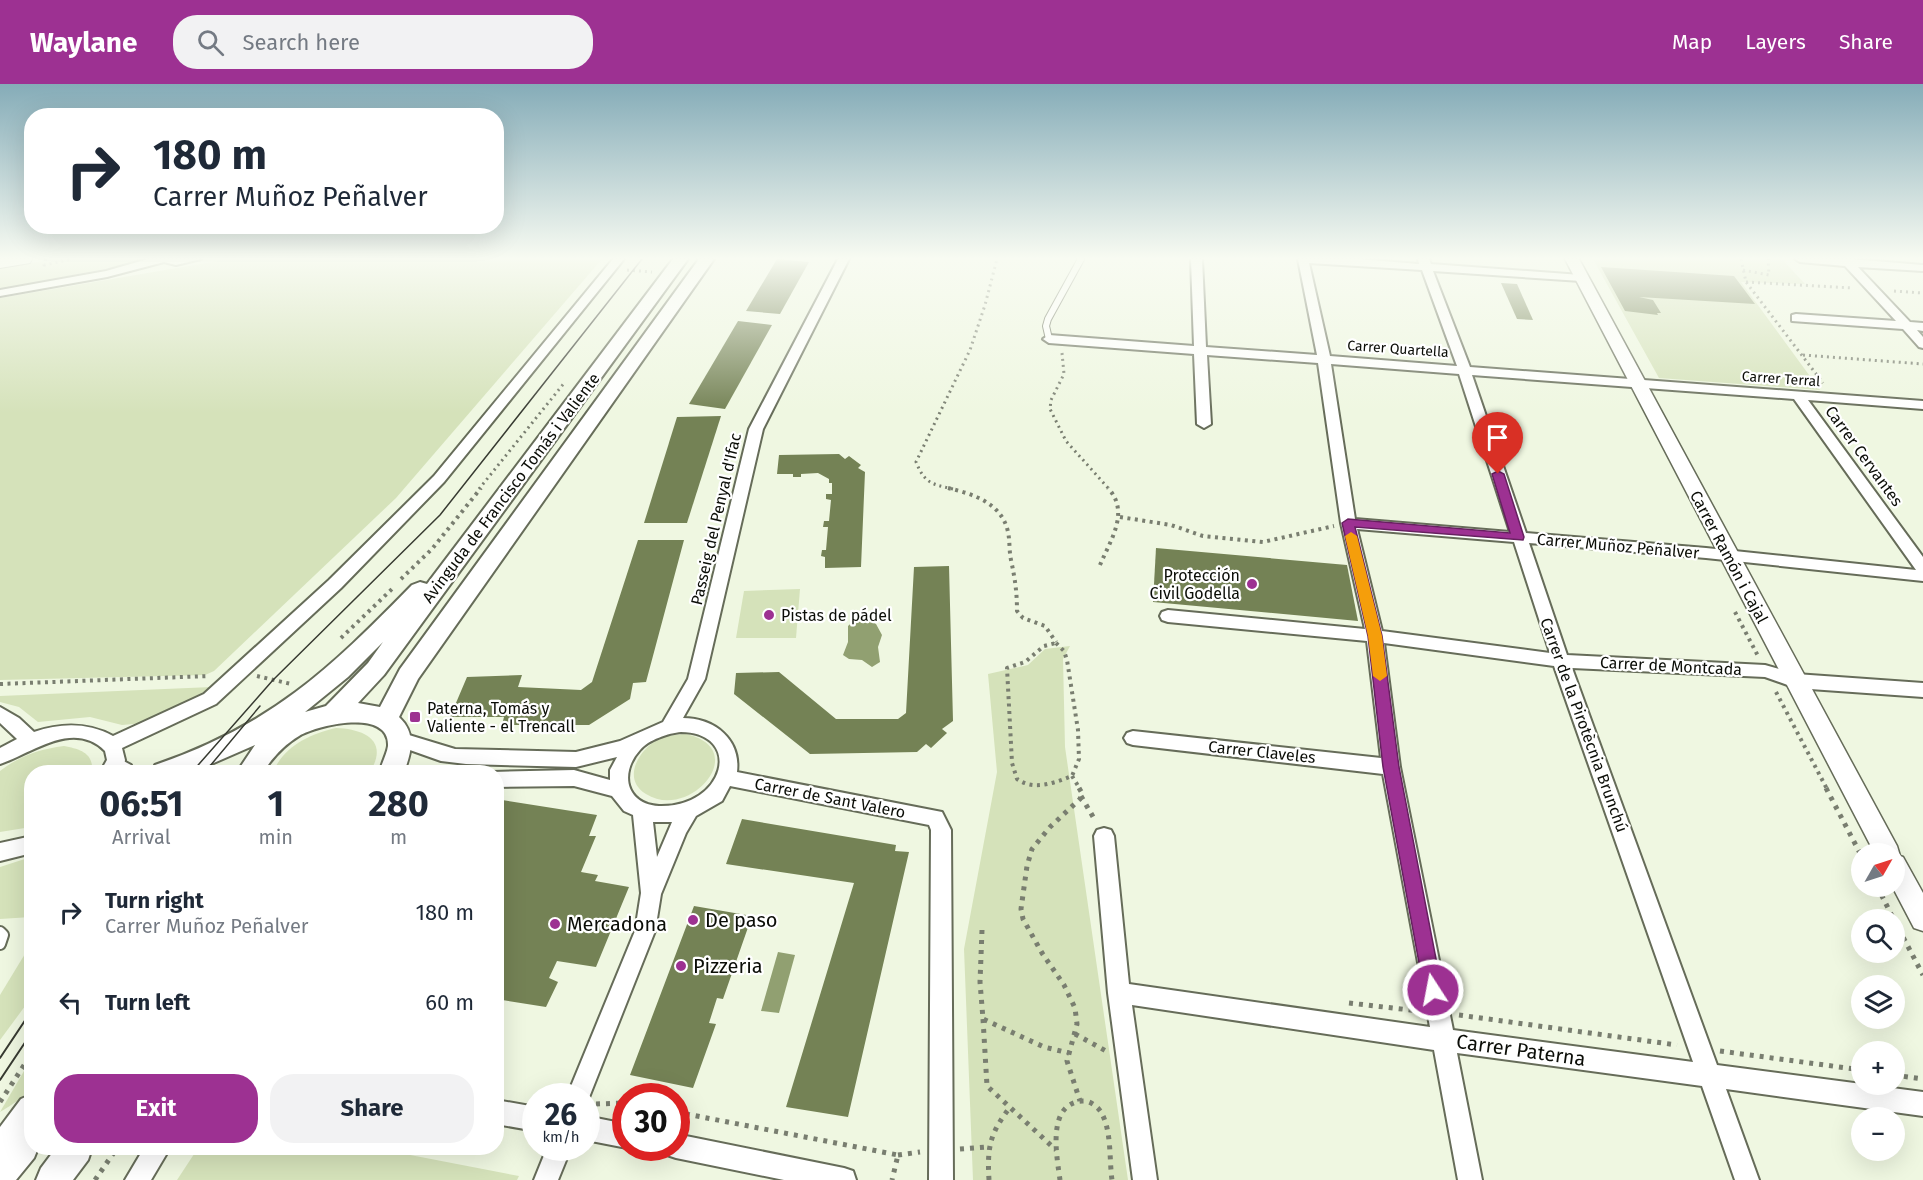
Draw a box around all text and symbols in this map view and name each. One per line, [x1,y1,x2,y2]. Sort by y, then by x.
search box [173,15,593,69]
text: Waylane [30,26,137,59]
icon: search [194,26,227,59]
text: Search here [242,29,360,56]
text: Map [1672,29,1712,55]
text: Layers [1745,29,1806,55]
text: Share [1839,29,1893,55]
text: 180 m [153,130,267,180]
icon: right [54,132,132,210]
text: Carrer Muñoz Peñalver [153,181,428,213]
street label: Carrer Quartella [1347,337,1449,361]
street label: Carrer Terral [1741,368,1821,390]
street label: Avinguda de Francisco Tomás i Valiente [418,369,604,607]
street label: Carrer Cervantes [1821,402,1907,510]
pin [1472,412,1523,474]
icon: arrive [1481,421,1514,454]
street label: Passeig del Penyal d'Ifac [687,431,745,607]
street label: Carrer Ramón i Cajal [1686,488,1772,627]
street label: Carrer Muñoz Peñalver [1536,529,1701,563]
place label: Protección Civil Godella [1149,566,1240,603]
marker: Protección Civil Godella [1245,577,1259,591]
place label: Pistas de pádel [781,606,892,625]
marker: Pistas de pádel [762,608,776,622]
street label: Carrer de la Pirotècnia Brunchú [1536,615,1632,835]
street label: Carrer de Montcada [1599,653,1743,679]
place label: Paterna, Tomás y Valiente - el Trencall [427,699,575,736]
marker: Paterna, Tomás y Valiente - el Trencall [408,710,422,724]
street label: Carrer Claveles [1207,737,1317,767]
street label: Carrer de Sant Valero [753,774,907,822]
text: 06:51 [99,782,183,826]
text: 1 [267,782,284,826]
text: 280 [368,782,429,826]
text: Arrival [112,825,171,849]
text: min [259,825,293,849]
text: m [390,825,407,849]
north arrow [1851,843,1905,897]
map controls [1851,843,1905,1161]
text: Turn right [105,887,204,914]
icon: right [54,896,87,929]
text: 180 m [415,899,474,926]
place label: De paso [705,908,777,932]
button: search [1851,909,1905,963]
place label: Mercadona [567,912,667,936]
marker: De paso [686,913,700,927]
text: Carrer Muñoz Peñalver [105,914,309,938]
marker: Mercadona [548,917,562,931]
place label: Pizzeria [693,954,763,978]
position arrow [1401,958,1465,1022]
marker: Pizzeria [674,959,688,973]
button: layers [1851,975,1905,1029]
icon: left [54,986,87,1019]
text: Turn left [105,989,190,1016]
text: 60 m [425,989,474,1016]
street label: Carrer Paterna [1455,1029,1587,1071]
button: + [1851,1041,1905,1095]
button: Exit [54,1074,258,1143]
button: Share [270,1074,474,1143]
speed limit sign: 30 [612,1083,690,1161]
text: 26 [545,1097,577,1133]
button: − [1851,1107,1905,1161]
text: km/h [542,1128,580,1146]

